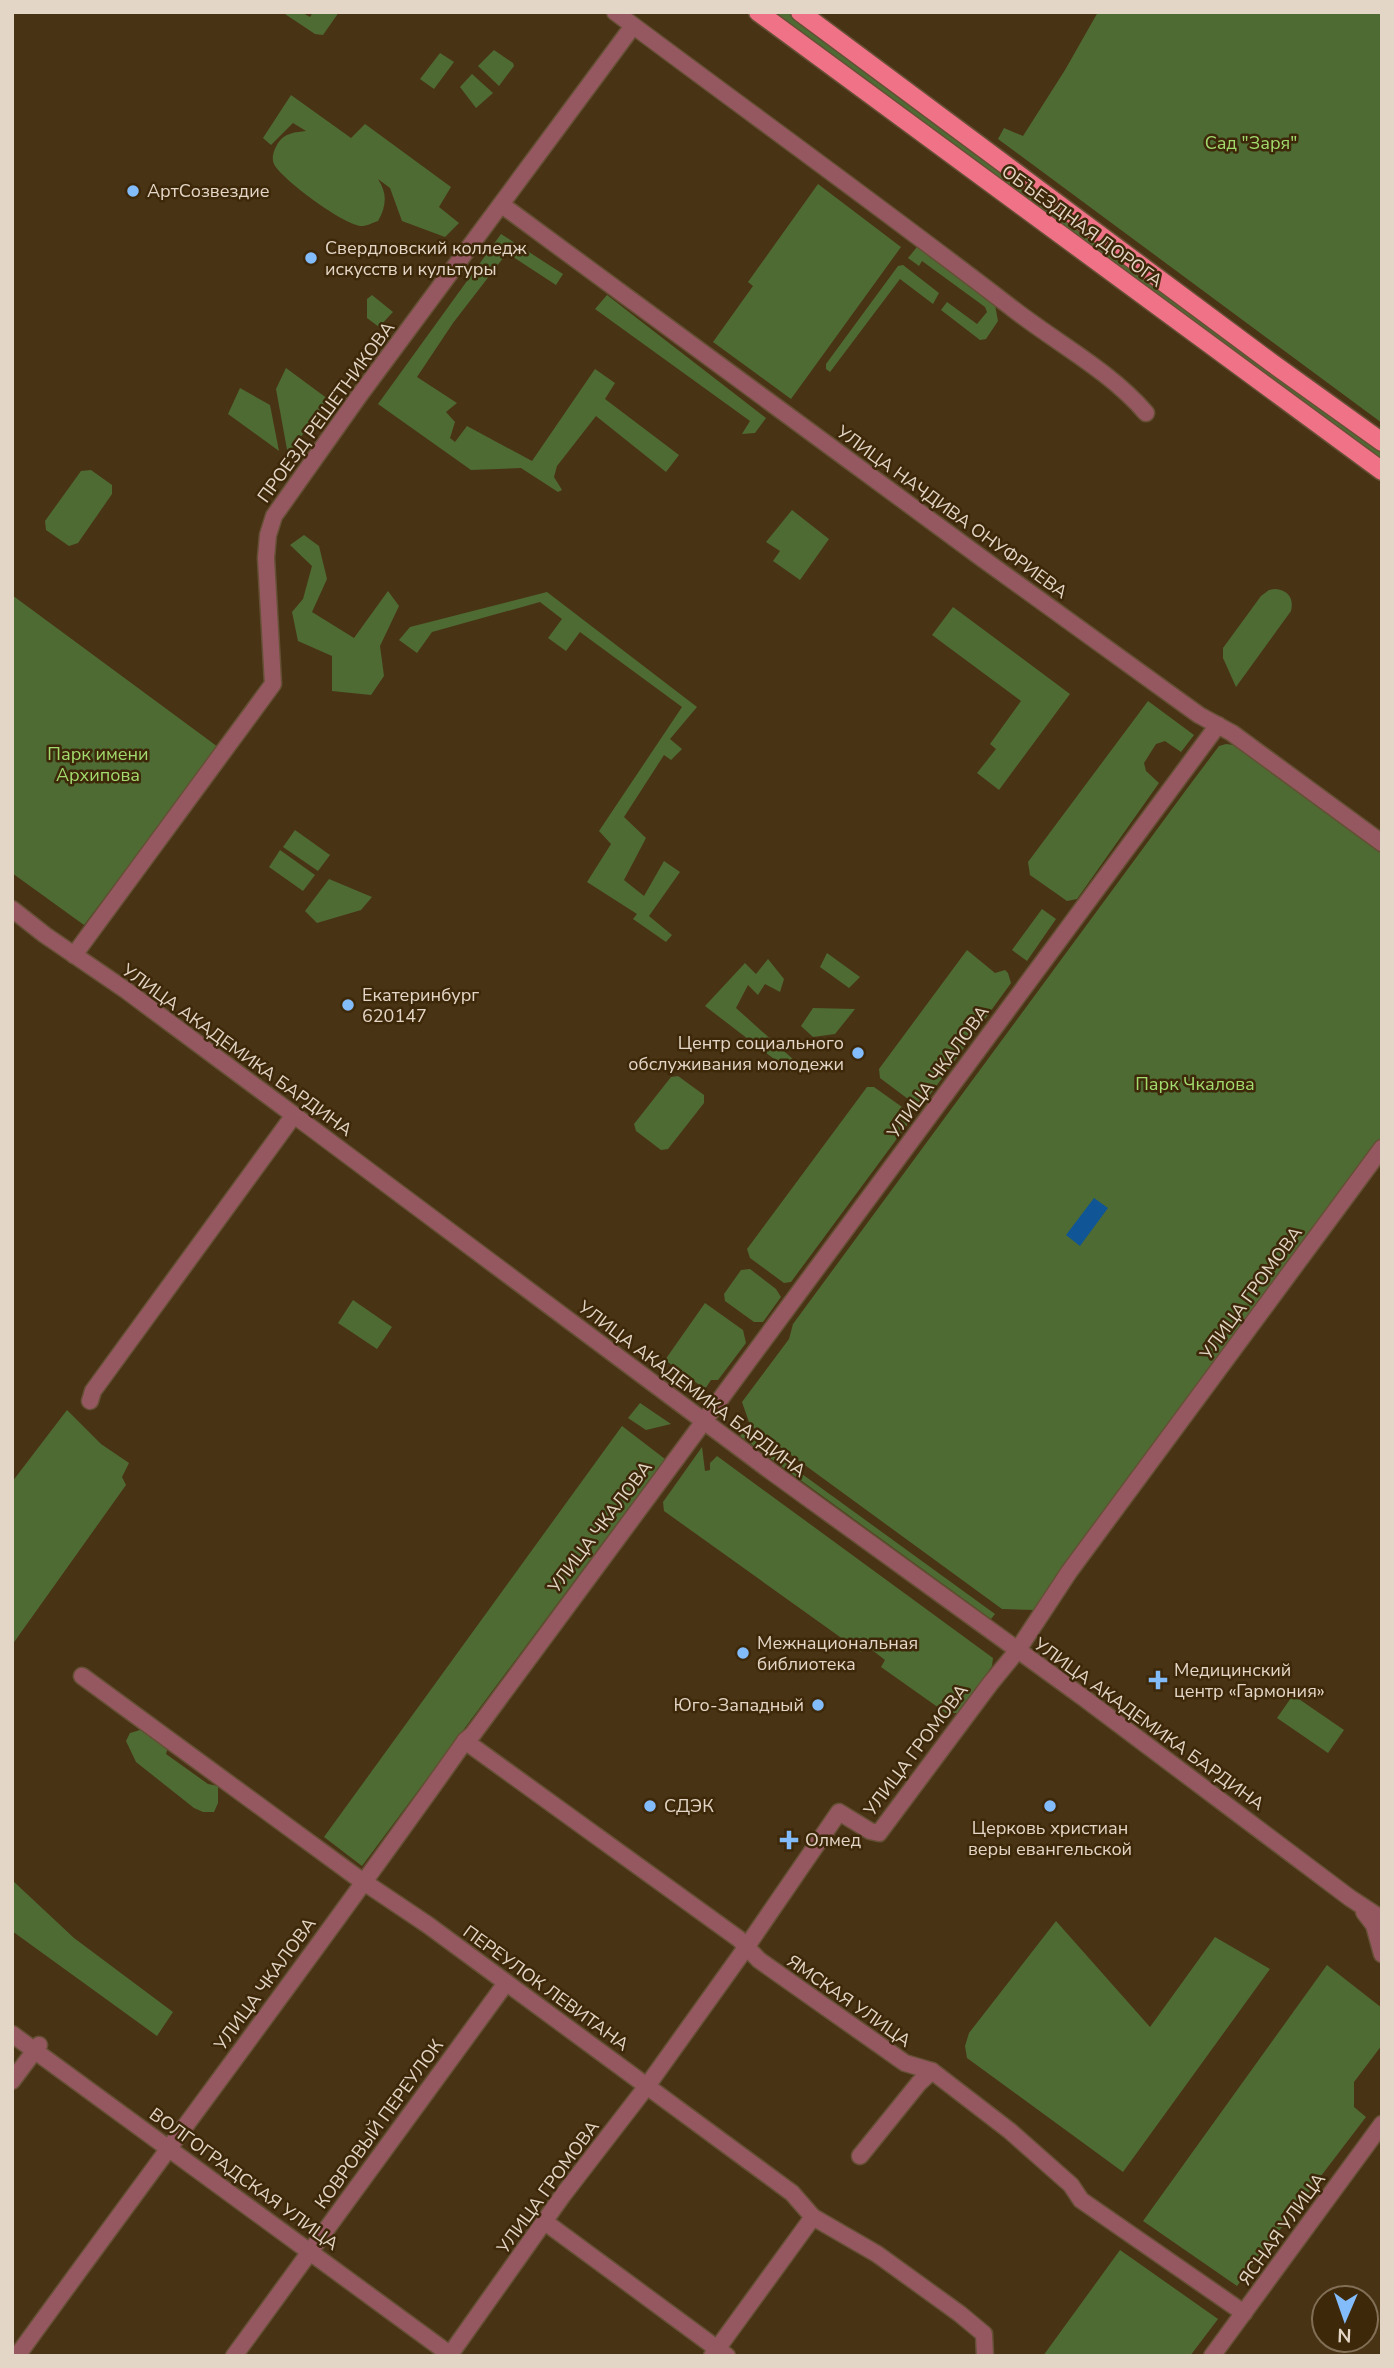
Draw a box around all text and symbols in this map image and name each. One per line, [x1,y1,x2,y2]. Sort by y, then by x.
park label: Сад "Заря" [1205,131,1297,155]
street label: ОБЪЕЗДНАЯ ДОРОГА [997,159,1167,293]
place label: АртСозвездие [147,179,270,203]
marker: АртСозвездие [125,183,141,199]
place label: Свердловский колледж искусств и культуры [325,236,528,281]
marker: Свердловский колледж искусств и культуры [303,250,319,266]
street label: ПРОЕЗД РЕШЕТНИКОВА [252,317,400,507]
street label: УЛИЦА НАЧДИВА ОНУФРИЕВА [831,419,1072,604]
park label: Парк имени Архипова [47,742,149,787]
street label: УЛИЦА АКАДЕМИКА БАРДИНА [116,958,357,1142]
place label: Екатеринбург 620147 [362,983,479,1028]
marker: Екатеринбург 620147 [340,997,356,1013]
street label: УЛИЦА ЧКАЛОВА [881,1001,994,1144]
place label: Центр социального обслуживания молодежи [628,1031,844,1076]
marker: Центр социального обслуживания молодежи [850,1045,866,1061]
park label: Парк Чкалова [1135,1072,1255,1096]
street label: УЛИЦА ГРОМОВА [1194,1222,1308,1365]
street label: УЛИЦА АКАДЕМИКА БАРДИНА [572,1295,811,1483]
street label: УЛИЦА ЧКАЛОВА [542,1456,657,1599]
place label: Межнациональная библиотека [757,1631,918,1676]
street label: УЛИЦА АКАДЕМИКА БАРДИНА [1028,1632,1269,1816]
marker: Межнациональная библиотека [735,1645,751,1661]
place label: Медицинский центр «Гармония» [1174,1658,1325,1703]
marker: Медицинский центр «Гармония» [1148,1670,1168,1690]
street label: УЛИЦА ГРОМОВА [858,1679,974,1822]
place label: Юго-Западный [674,1693,804,1717]
marker: Юго-Западный [810,1697,826,1713]
place label: СДЭК [664,1794,714,1818]
marker: СДЭК [642,1798,658,1814]
marker: Церковь христиан веры евангельской [1042,1798,1058,1814]
place label: Церковь христиан веры евангельской [968,1816,1132,1861]
place label: Олмед [805,1828,862,1852]
marker: Олмед [779,1830,799,1850]
street label: УЛИЦА ЧКАЛОВА [208,1913,321,2056]
street label: ПЕРЕУЛОК ЛЕВИТАНА [458,1920,634,2056]
street label: ЯМСКАЯ УЛИЦА [782,1949,916,2053]
street label: КОВРОВЫЙ ПЕРЕУЛОК [309,2034,449,2214]
street label: ВОЛГОГРАДСКАЯ УЛИЦА [145,2102,343,2256]
street label: УЛИЦА ГРОМОВА [491,2116,605,2259]
street label: ЯСНАЯ УЛИЦА [1233,2168,1331,2290]
north arrow [1310,2284,1380,2354]
text: N [1337,2322,1352,2348]

